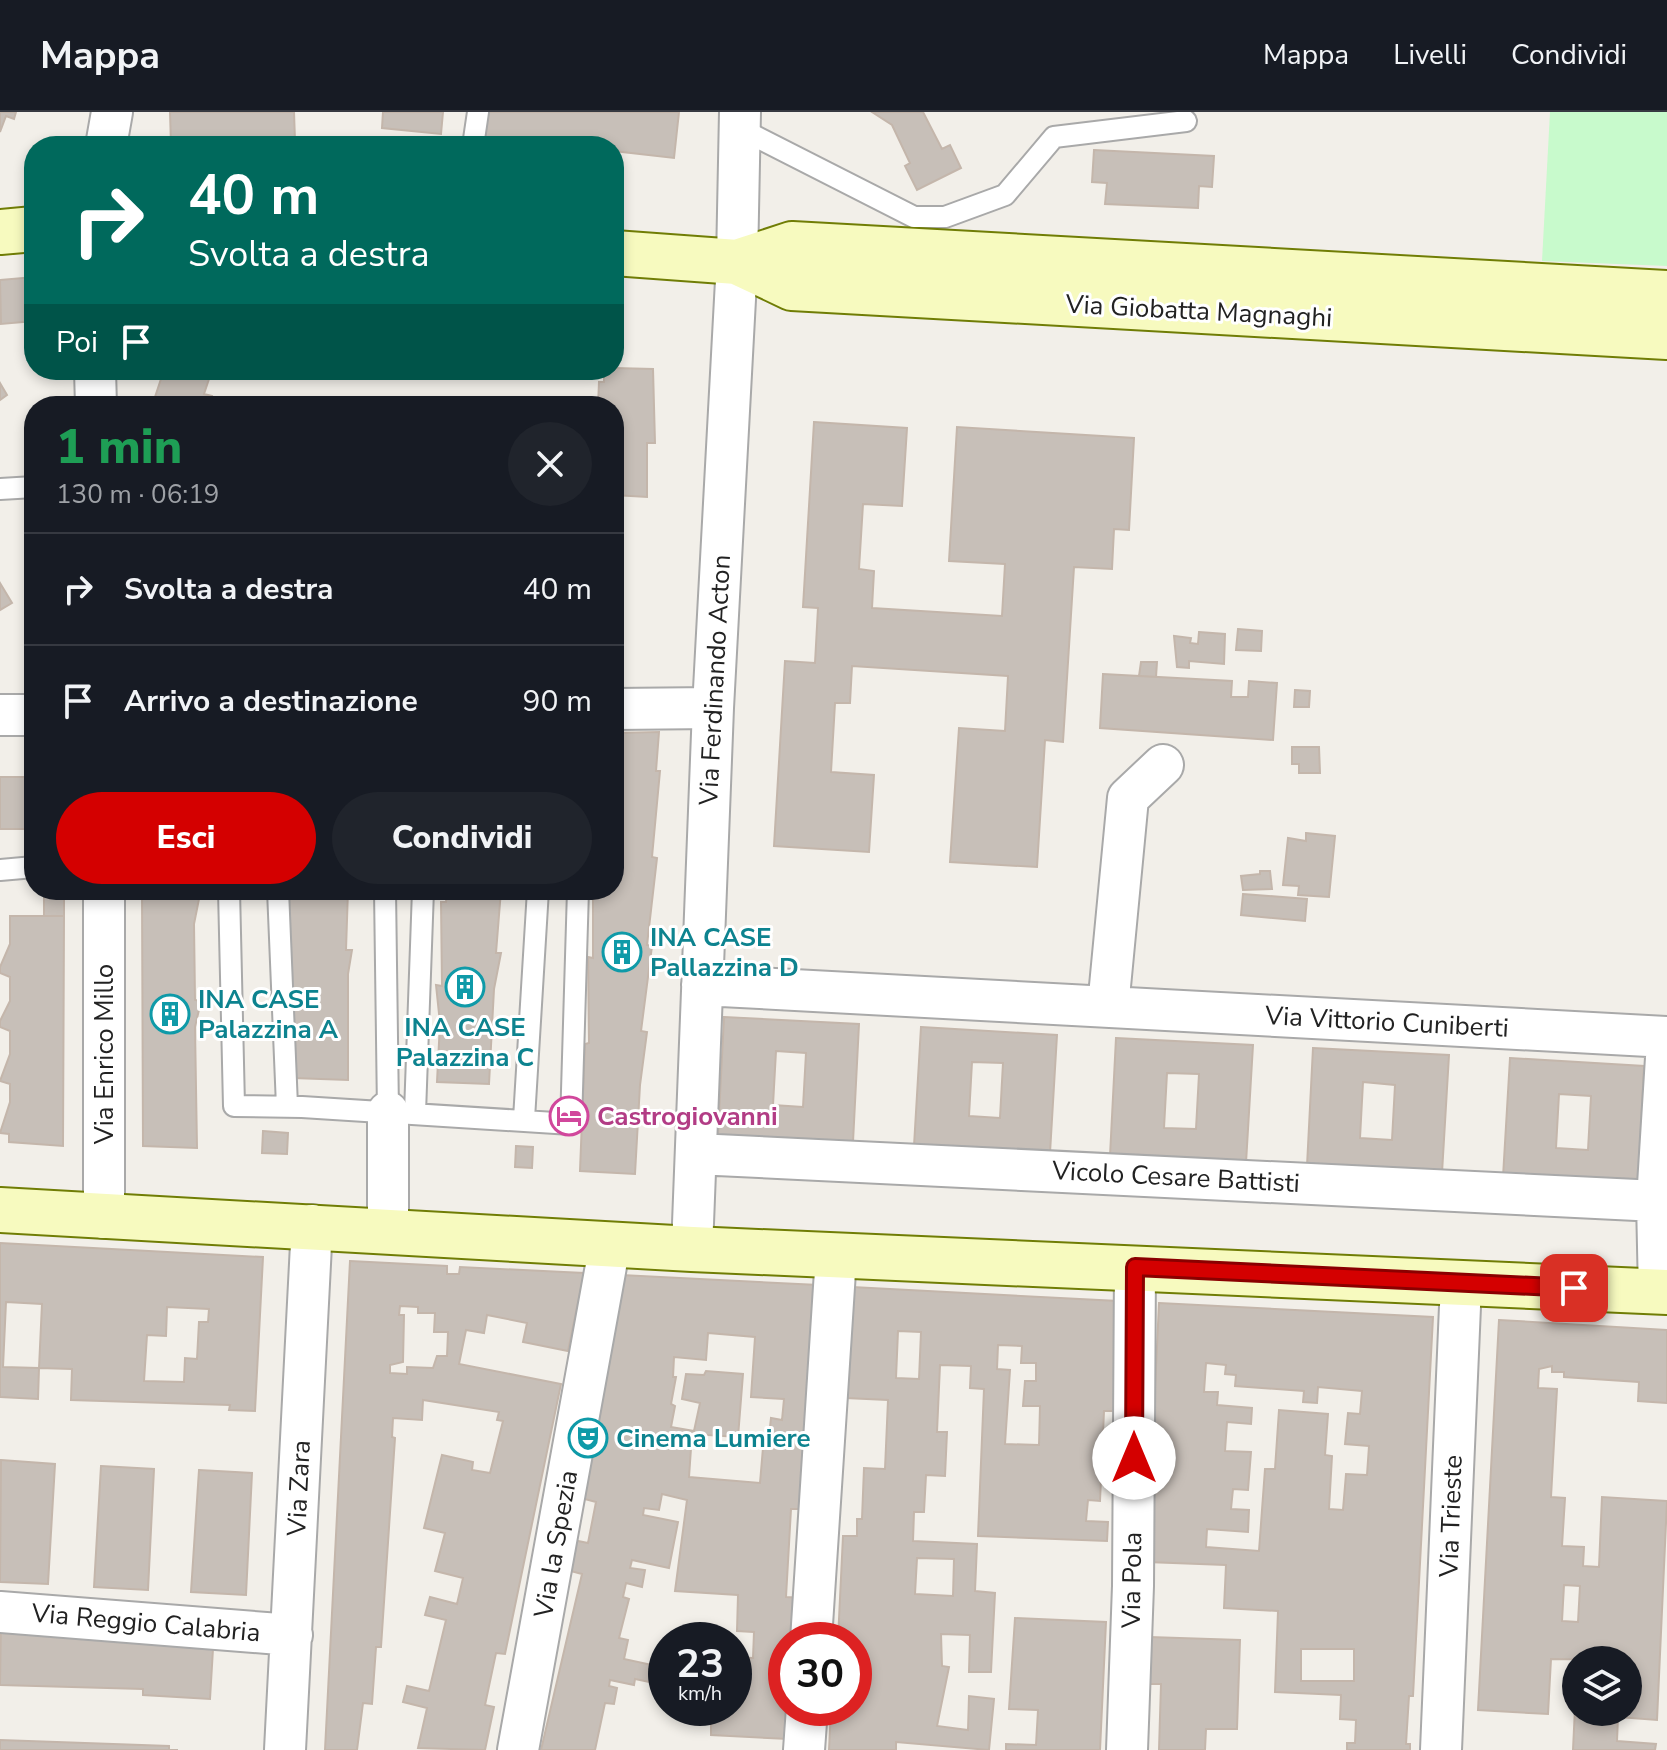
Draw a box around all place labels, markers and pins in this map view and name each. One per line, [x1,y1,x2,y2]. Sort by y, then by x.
place label: INA CASE Pallazzina D [650,920,799,985]
building icon: INA CASE Pallazzina D [601,931,643,973]
building icon: INA CASE Palazzina C [444,966,486,1008]
place label: INA CASE Palazzina A [198,982,339,1047]
building icon: INA CASE Palazzina A [149,993,191,1035]
place label: INA CASE Palazzina C [396,1010,534,1075]
hotel icon: Castrogiovanni [548,1095,590,1137]
place label: Castrogiovanni [597,1099,778,1134]
pin [1540,1254,1608,1322]
theatre icon: Cinema Lumiere [567,1417,609,1459]
place label: Cinema Lumiere [616,1421,811,1456]

